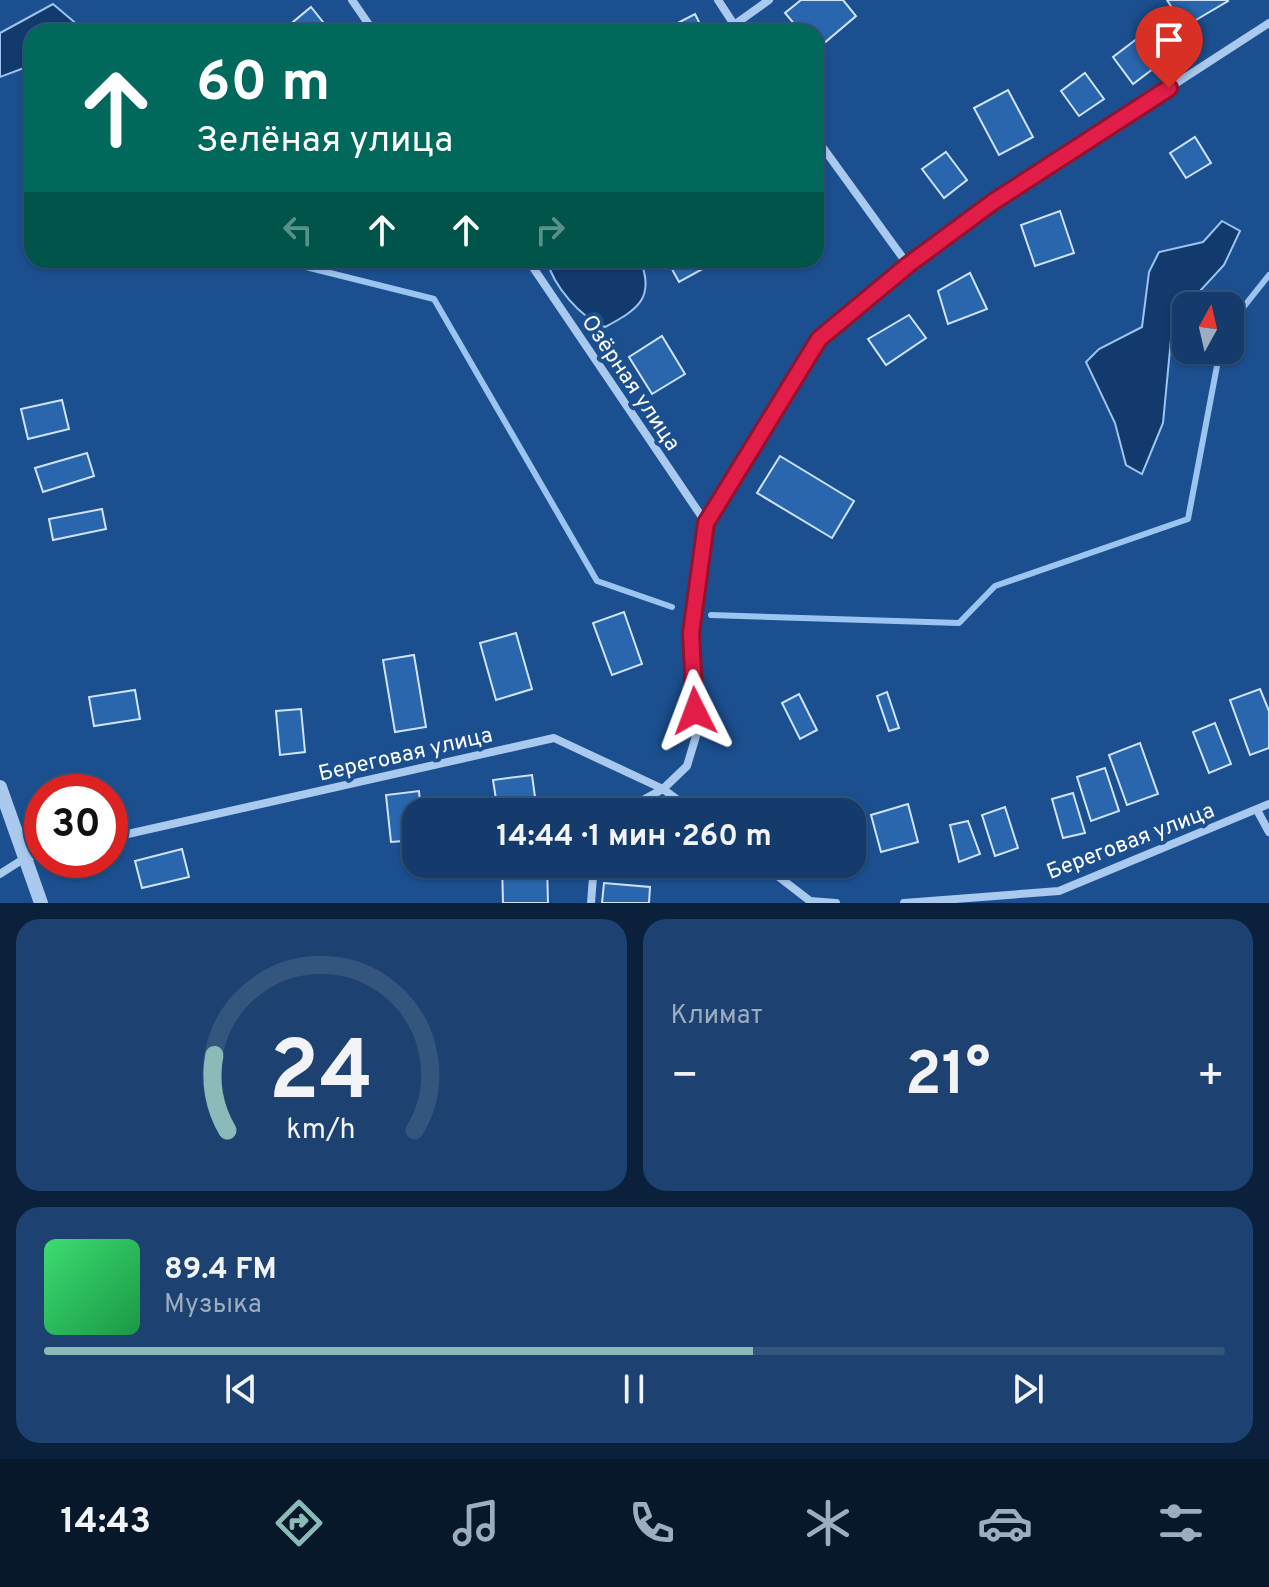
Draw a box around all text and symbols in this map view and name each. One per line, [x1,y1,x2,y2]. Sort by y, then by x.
pin [1135,6,1203,88]
icon: arrive [1147,18,1191,62]
text: 60 m [196,50,330,120]
icon: ahead [64,56,168,160]
text: Зелёная улица [196,119,453,165]
icon: left [276,208,320,252]
icon: ahead [360,208,404,252]
icon: ahead [444,208,488,252]
icon: right [528,208,572,252]
north arrow [1172,292,1244,364]
map controls [1172,292,1244,364]
street label: Озёрная улица [575,310,685,456]
position arrow [653,669,737,753]
street label: Береговая улица [316,722,495,789]
speed limit sign: 30 [24,774,128,878]
street label: Береговая улица [1043,798,1219,887]
text: 14:44 · 1 мин · 260 m [496,819,772,856]
text: Климат [671,1000,762,1033]
text: 24 [269,1024,373,1129]
text: 21° [905,1040,991,1116]
text: − [671,1050,699,1106]
text: + [1197,1050,1225,1106]
text: km/h [287,1113,356,1149]
text: 89.4 FM [164,1252,277,1289]
text: Музыка [164,1289,262,1322]
icon: previous [219,1367,263,1411]
icon: pause [612,1367,656,1411]
icon: next [1006,1367,1050,1411]
icon: directions [271,1495,327,1551]
icon: music [448,1495,504,1551]
icon: phone [624,1495,680,1551]
icon: climate [800,1495,856,1551]
icon: car [977,1495,1033,1551]
icon: filters [1153,1495,1209,1551]
text: 14:43 [60,1500,151,1546]

